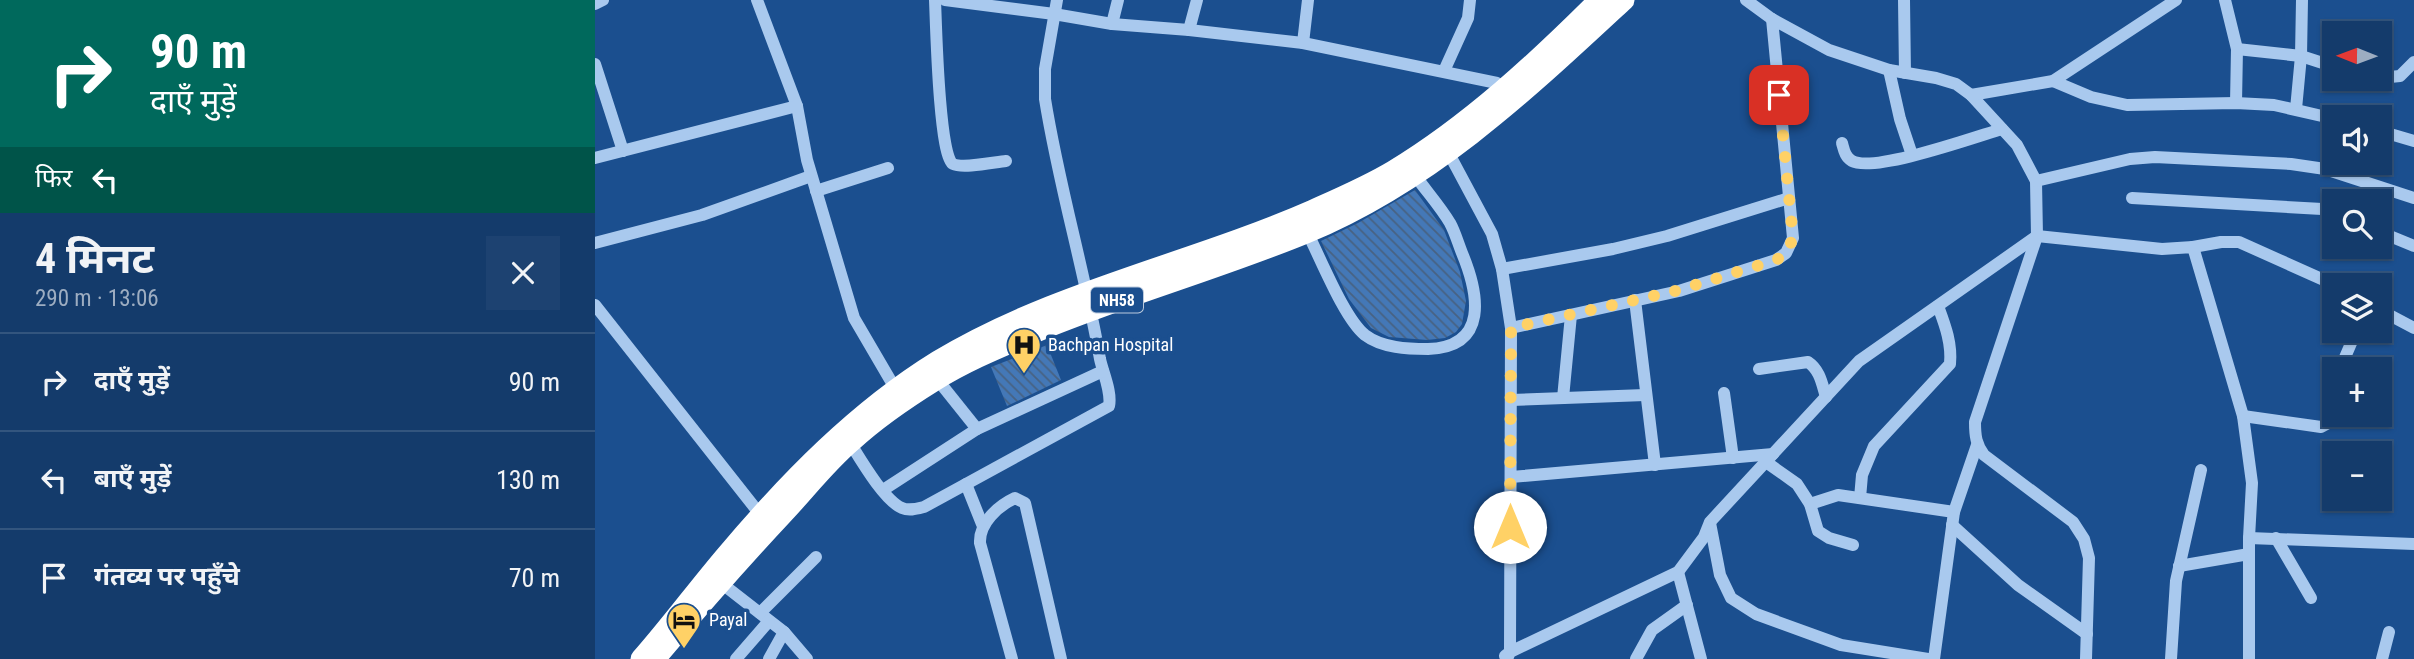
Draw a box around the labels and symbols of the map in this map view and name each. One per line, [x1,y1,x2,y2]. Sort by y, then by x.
north arrow [2322,21,2392,91]
pin [1749,65,1809,125]
road number: NH58 [1091,288,1143,312]
hospital icon: Bachpan Hospital [1005,326,1043,375]
place label: Bachpan Hospital [1048,334,1173,355]
position arrow [1473,490,1547,564]
hotel icon: Payal [665,601,703,650]
place label: Payal [709,609,748,630]

